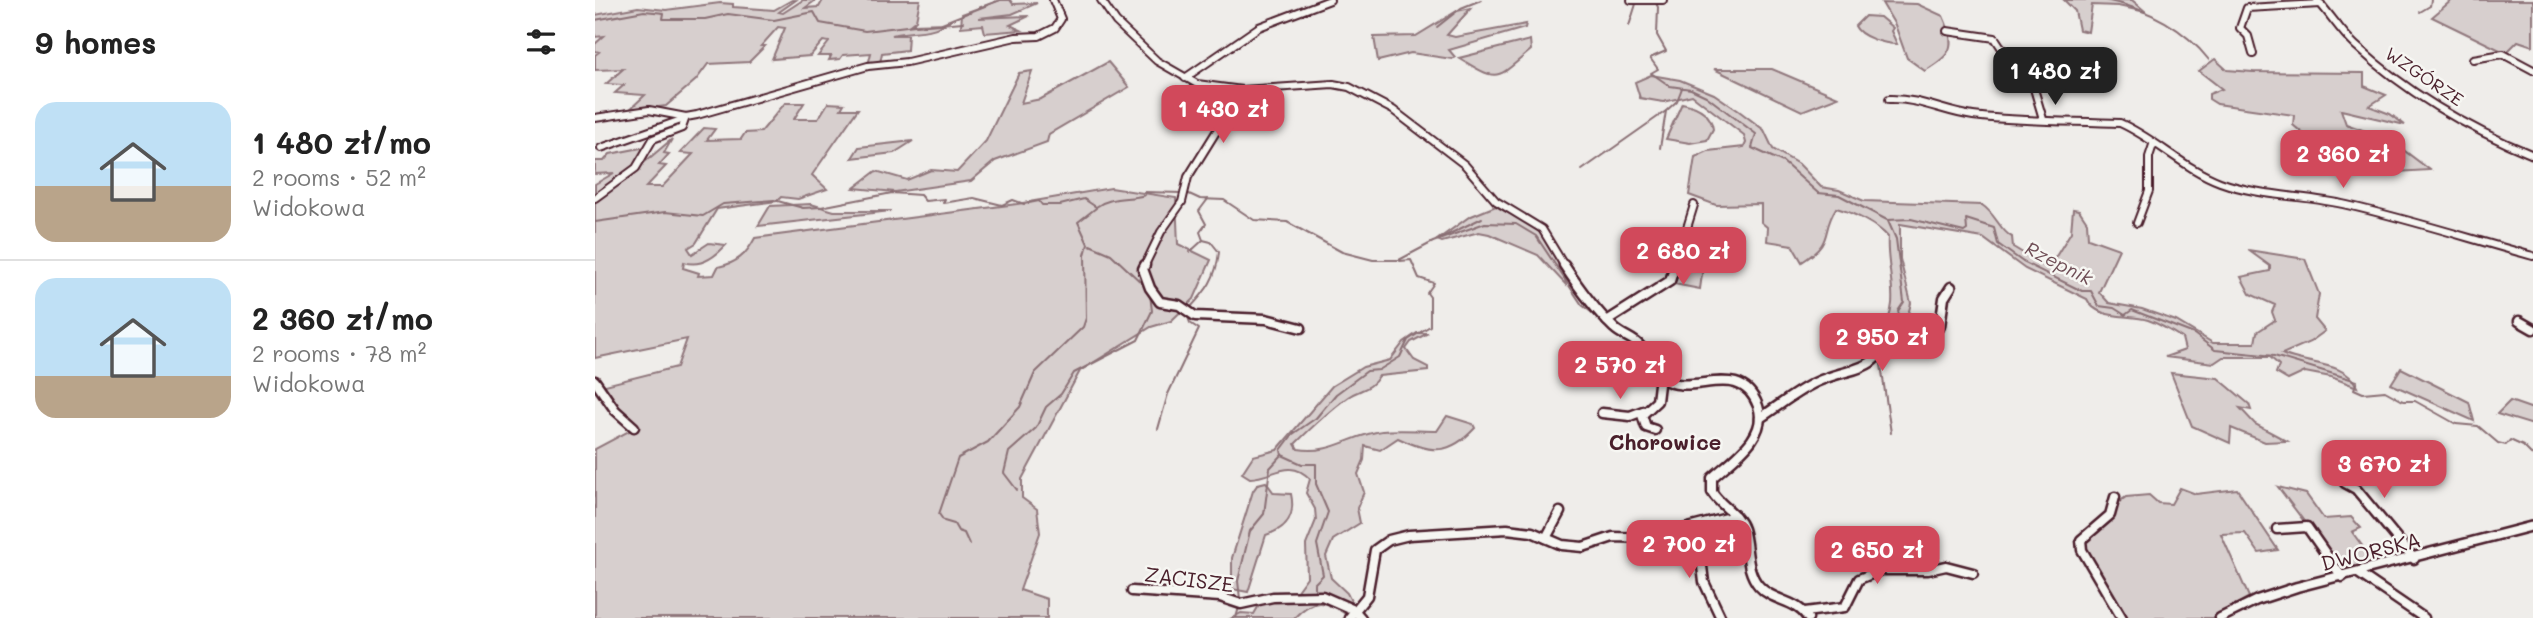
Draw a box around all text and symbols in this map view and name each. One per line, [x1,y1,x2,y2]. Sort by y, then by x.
text: 9 homes [35,22,156,62]
icon: filters [522,23,560,61]
street label: WZGÓRZE [2381,41,2468,111]
pin: 1 480 zł [1983,48,2127,107]
text: 1 480 zł [2009,55,2101,85]
pin: 1 430 zł [1151,86,1295,145]
text: 1 430 zł [1177,93,1269,123]
text: 1 480 zł/mo [252,122,431,162]
icon: home [91,130,175,214]
pin: 2 360 zł [2271,130,2415,190]
text: 2 360 zł [2296,138,2390,168]
text: 2 rooms · 52 m² [252,162,426,192]
text: Widokowa [252,192,365,222]
pin: 2 680 zł [1611,228,1755,287]
text: 2 680 zł [1636,235,1730,265]
water label: Rzepnik [2021,235,2098,291]
text: 2 360 zł/mo [252,298,433,338]
icon: home [91,306,175,390]
pin: 2 950 zł [1810,314,1954,373]
text: 2 950 zł [1836,321,1928,351]
text: 2 rooms · 78 m² [252,338,426,368]
pin: 2 570 zł [1548,342,1692,401]
text: 2 570 zł [1574,349,1666,379]
text: Widokowa [252,368,365,398]
district label: Chorowice [1609,428,1721,455]
pin: 3 670 zł [2312,440,2456,500]
text: 3 670 zł [2337,448,2431,478]
pin: 2 700 zł [1617,520,1761,580]
street label: DWORSKA [2318,525,2423,576]
pin: 2 650 zł [1805,526,1949,586]
text: 2 700 zł [1642,528,1736,558]
text: 2 650 zł [1831,534,1923,564]
street label: ZACISZE [1143,560,1235,597]

